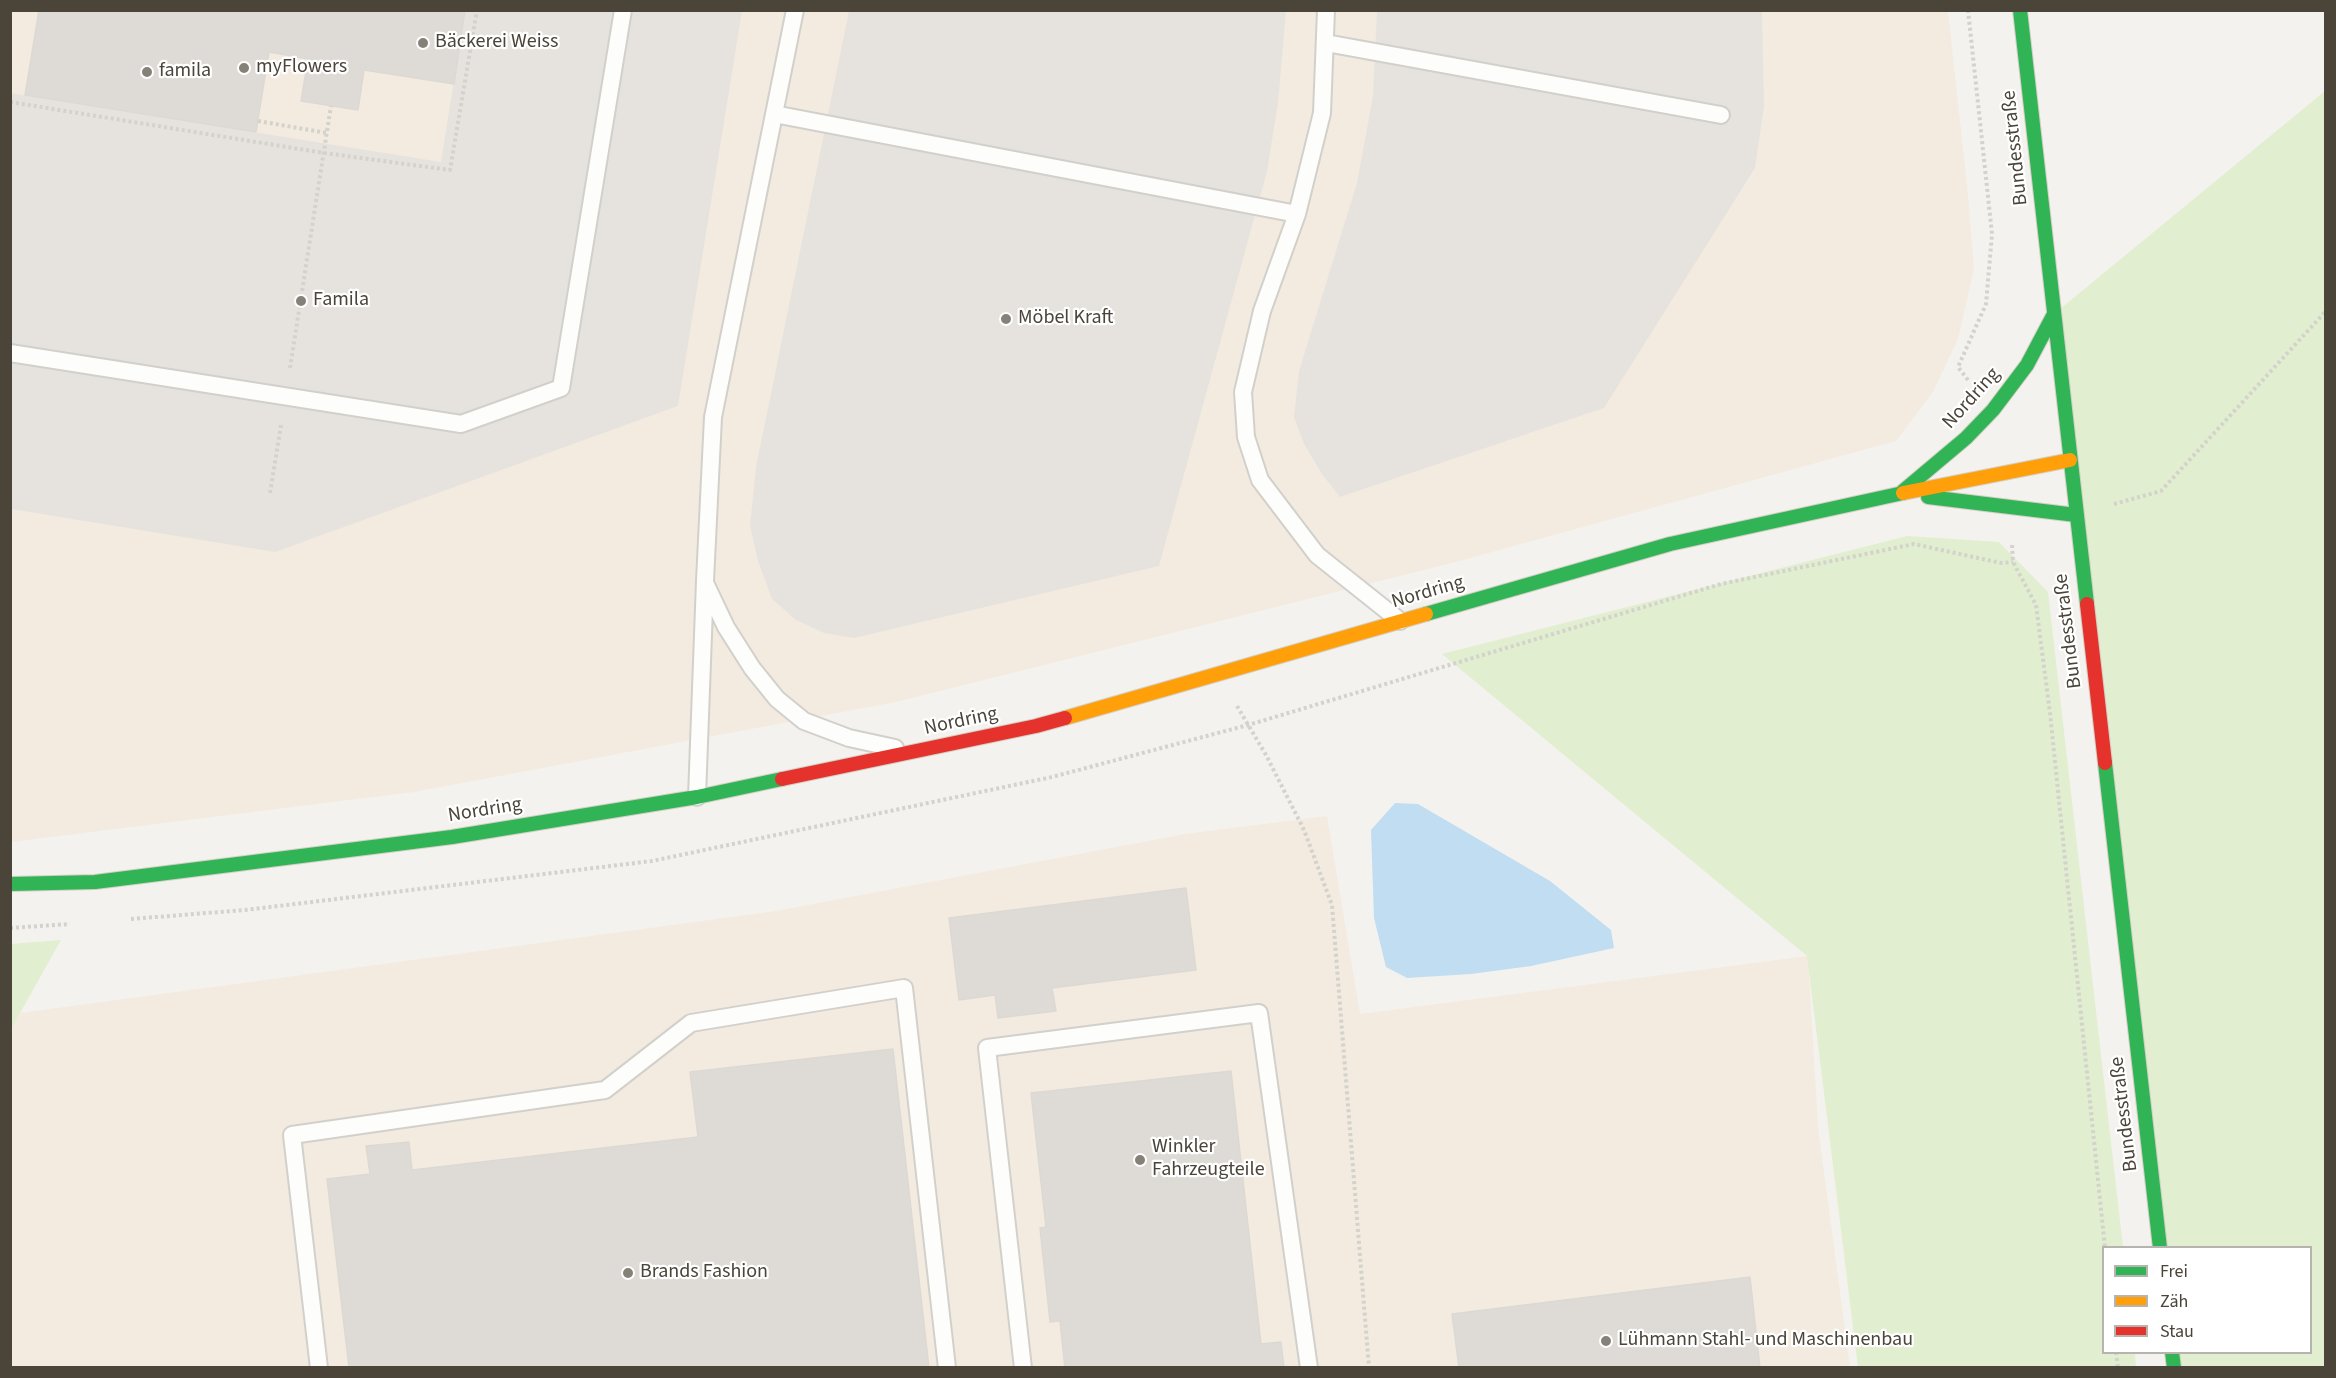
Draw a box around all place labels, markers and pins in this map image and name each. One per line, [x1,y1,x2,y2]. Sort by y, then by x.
place label: Bäckerei Weiss [435,31,558,55]
marker: Bäckerei Weiss [416,36,430,50]
place label: myFlowers [256,56,347,80]
place label: famila [159,60,211,84]
marker: myFlowers [237,61,251,75]
marker: famila [140,65,154,79]
place label: Famila [313,289,369,313]
marker: Famila [294,294,308,308]
place label: Möbel Kraft [1018,307,1113,331]
marker: Möbel Kraft [999,312,1013,326]
place label: Winkler Fahrzeugteile [1152,1136,1265,1183]
marker: Winkler Fahrzeugteile [1133,1153,1147,1167]
place label: Brands Fashion [640,1261,768,1285]
marker: Brands Fashion [621,1266,635,1280]
place label: Lühmann Stahl- und Maschinenbau [1618,1329,1913,1353]
marker: Lühmann Stahl- und Maschinenbau [1599,1334,1613,1348]

